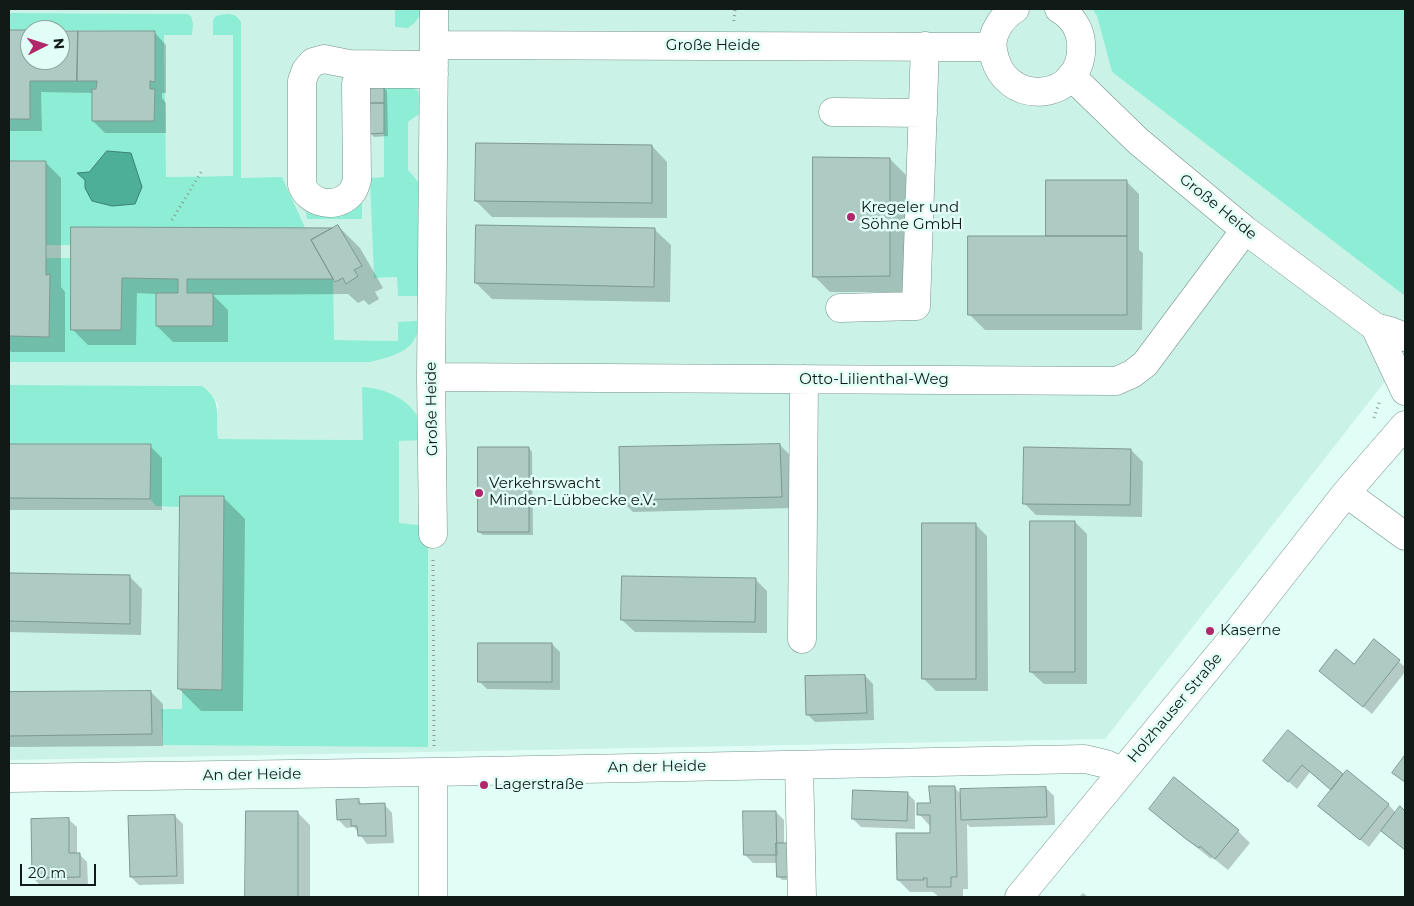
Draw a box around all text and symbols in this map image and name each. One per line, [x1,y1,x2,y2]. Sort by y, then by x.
north arrow [20,20,70,70]
text: N [49,37,68,50]
street label: Große Heide [666,37,760,55]
street label: Große Heide [1176,170,1260,244]
place label: Kregeler und Söhne GmbH [861,199,963,234]
marker: Kregeler und Söhne GmbH [845,211,857,223]
street label: Große Heide [422,362,442,456]
street label: Otto-Lilienthal-Weg [799,371,949,389]
place label: Verkehrswacht Minden-Lübbecke e.V. [489,475,656,510]
marker: Verkehrswacht Minden-Lübbecke e.V. [473,487,485,499]
place label: Kaserne [1220,622,1281,640]
marker: Kaserne [1204,625,1216,637]
street label: Holzhauser Straße [1124,650,1226,766]
street label: An der Heide [608,757,706,777]
street label: An der Heide [203,765,301,785]
place label: Lagerstraße [494,776,584,794]
marker: Lagerstraße [478,779,490,791]
scale bar [22,854,99,886]
text: 20 m [28,863,66,882]

